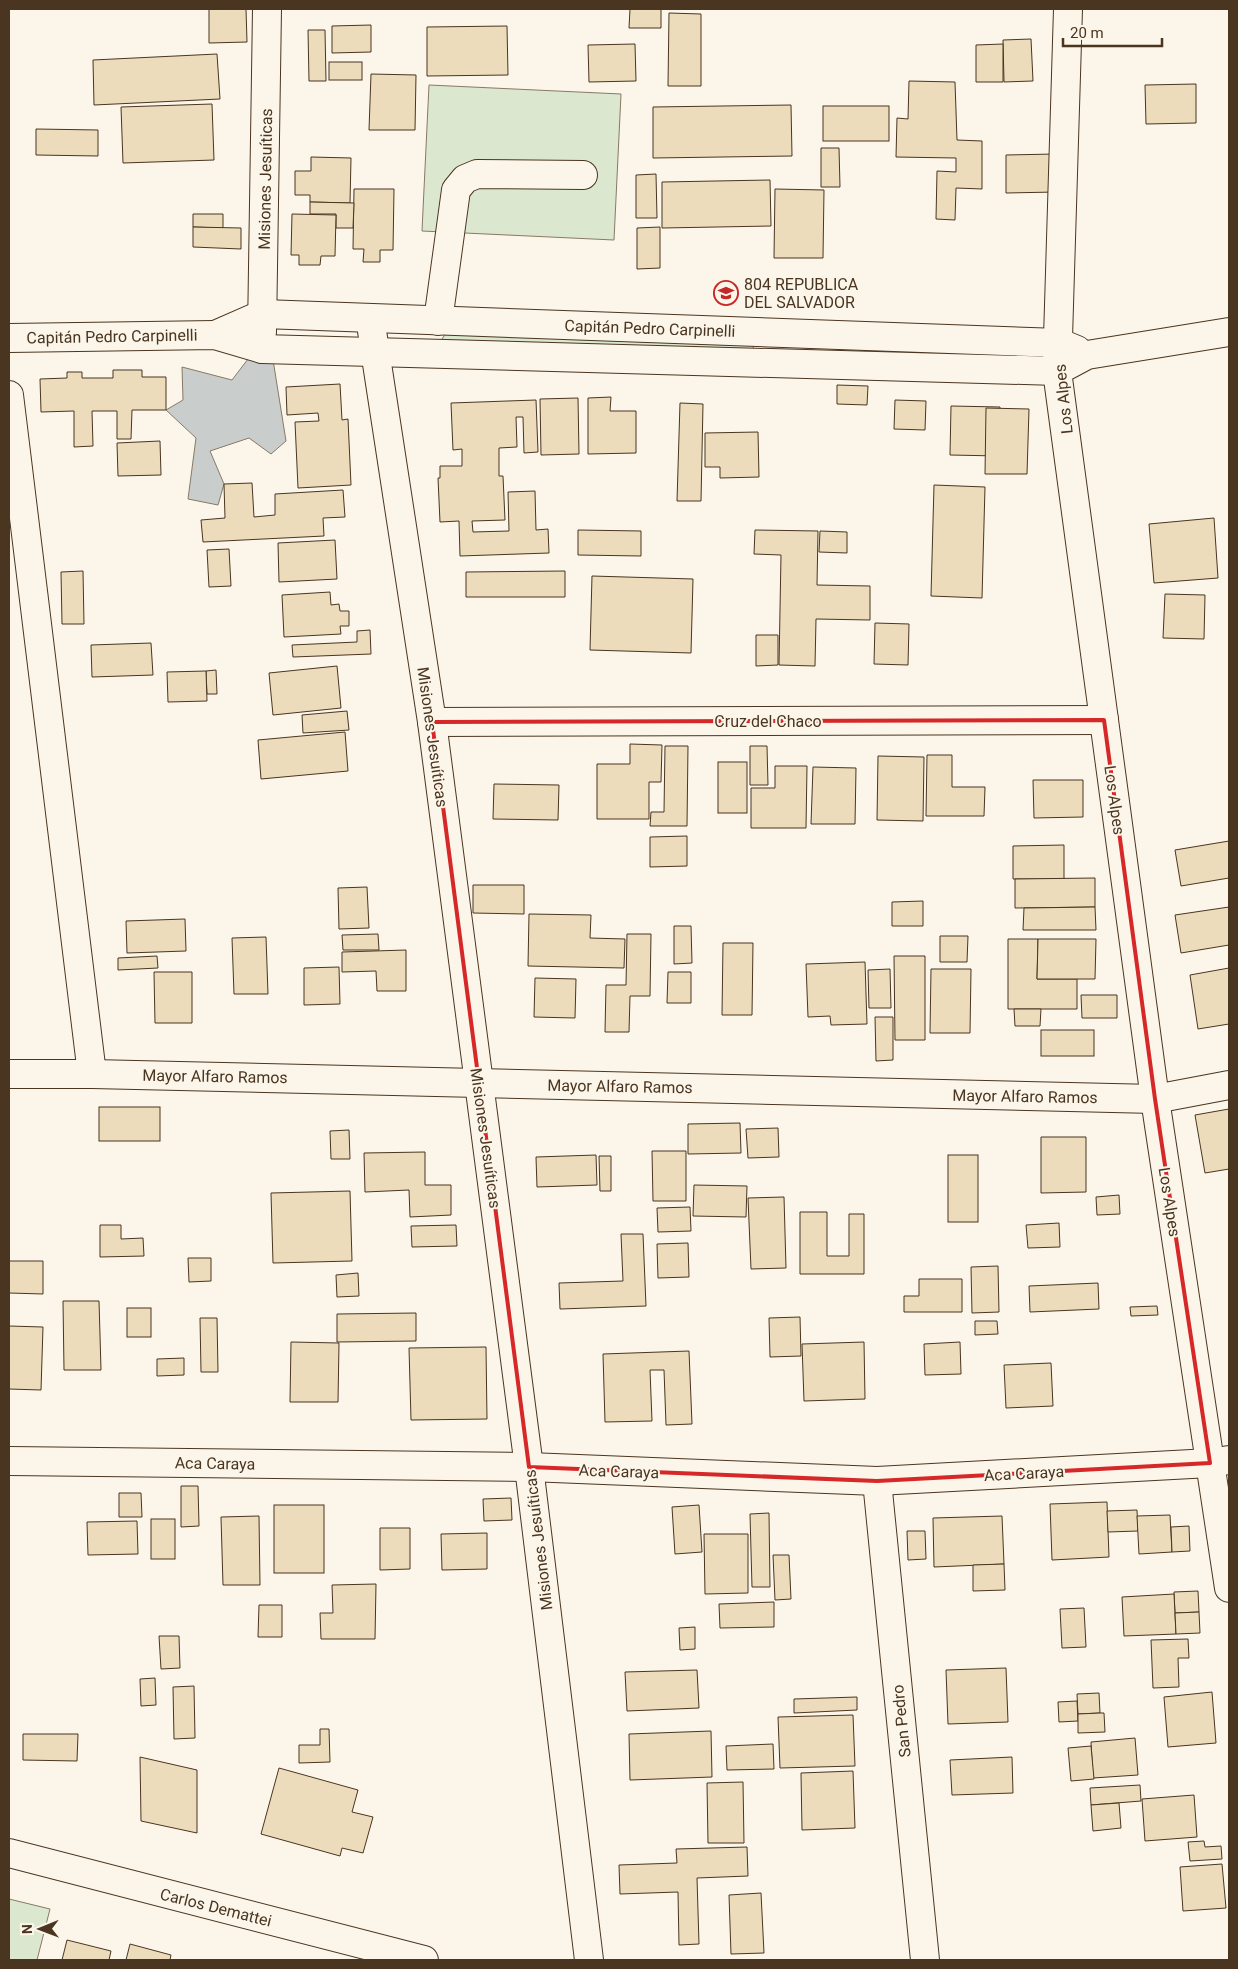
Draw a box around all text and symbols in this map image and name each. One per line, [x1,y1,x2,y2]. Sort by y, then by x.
scale bar [1063,15,1162,47]
text: 20 m [1070,24,1104,42]
street label: Misiones Jesuíticas [255,108,276,250]
place label: 804 REPUBLICA DEL SALVADOR [744,275,859,312]
school or university icon: 804 REPUBLICA DEL SALVADOR [713,280,739,306]
street label: Capitán Pedro Carpinelli [564,316,736,341]
street label: Capitán Pedro Carpinelli [26,326,198,347]
street label: Los Alpes [1050,363,1077,435]
street label: Misiones Jesuíticas [413,666,452,808]
street label: Cruz del Chaco [714,712,822,731]
street label: Los Alpes [1100,764,1129,836]
street label: Mayor Alfaro Ramos [142,1066,288,1087]
street label: Misiones Jesuíticas [466,1067,505,1209]
street label: Mayor Alfaro Ramos [547,1076,693,1097]
street label: Mayor Alfaro Ramos [952,1086,1098,1107]
street label: Los Alpes [1155,1166,1184,1238]
street label: Aca Caraya [175,1453,255,1474]
street label: Aca Caraya [578,1461,660,1482]
street label: Aca Caraya [983,1462,1065,1485]
street label: Misiones Jesuíticas [520,1469,557,1611]
street label: San Pedro [888,1684,915,1758]
street label: Carlos Demattei [158,1884,274,1931]
north arrow [15,1904,65,1954]
text: N [19,1924,35,1934]

